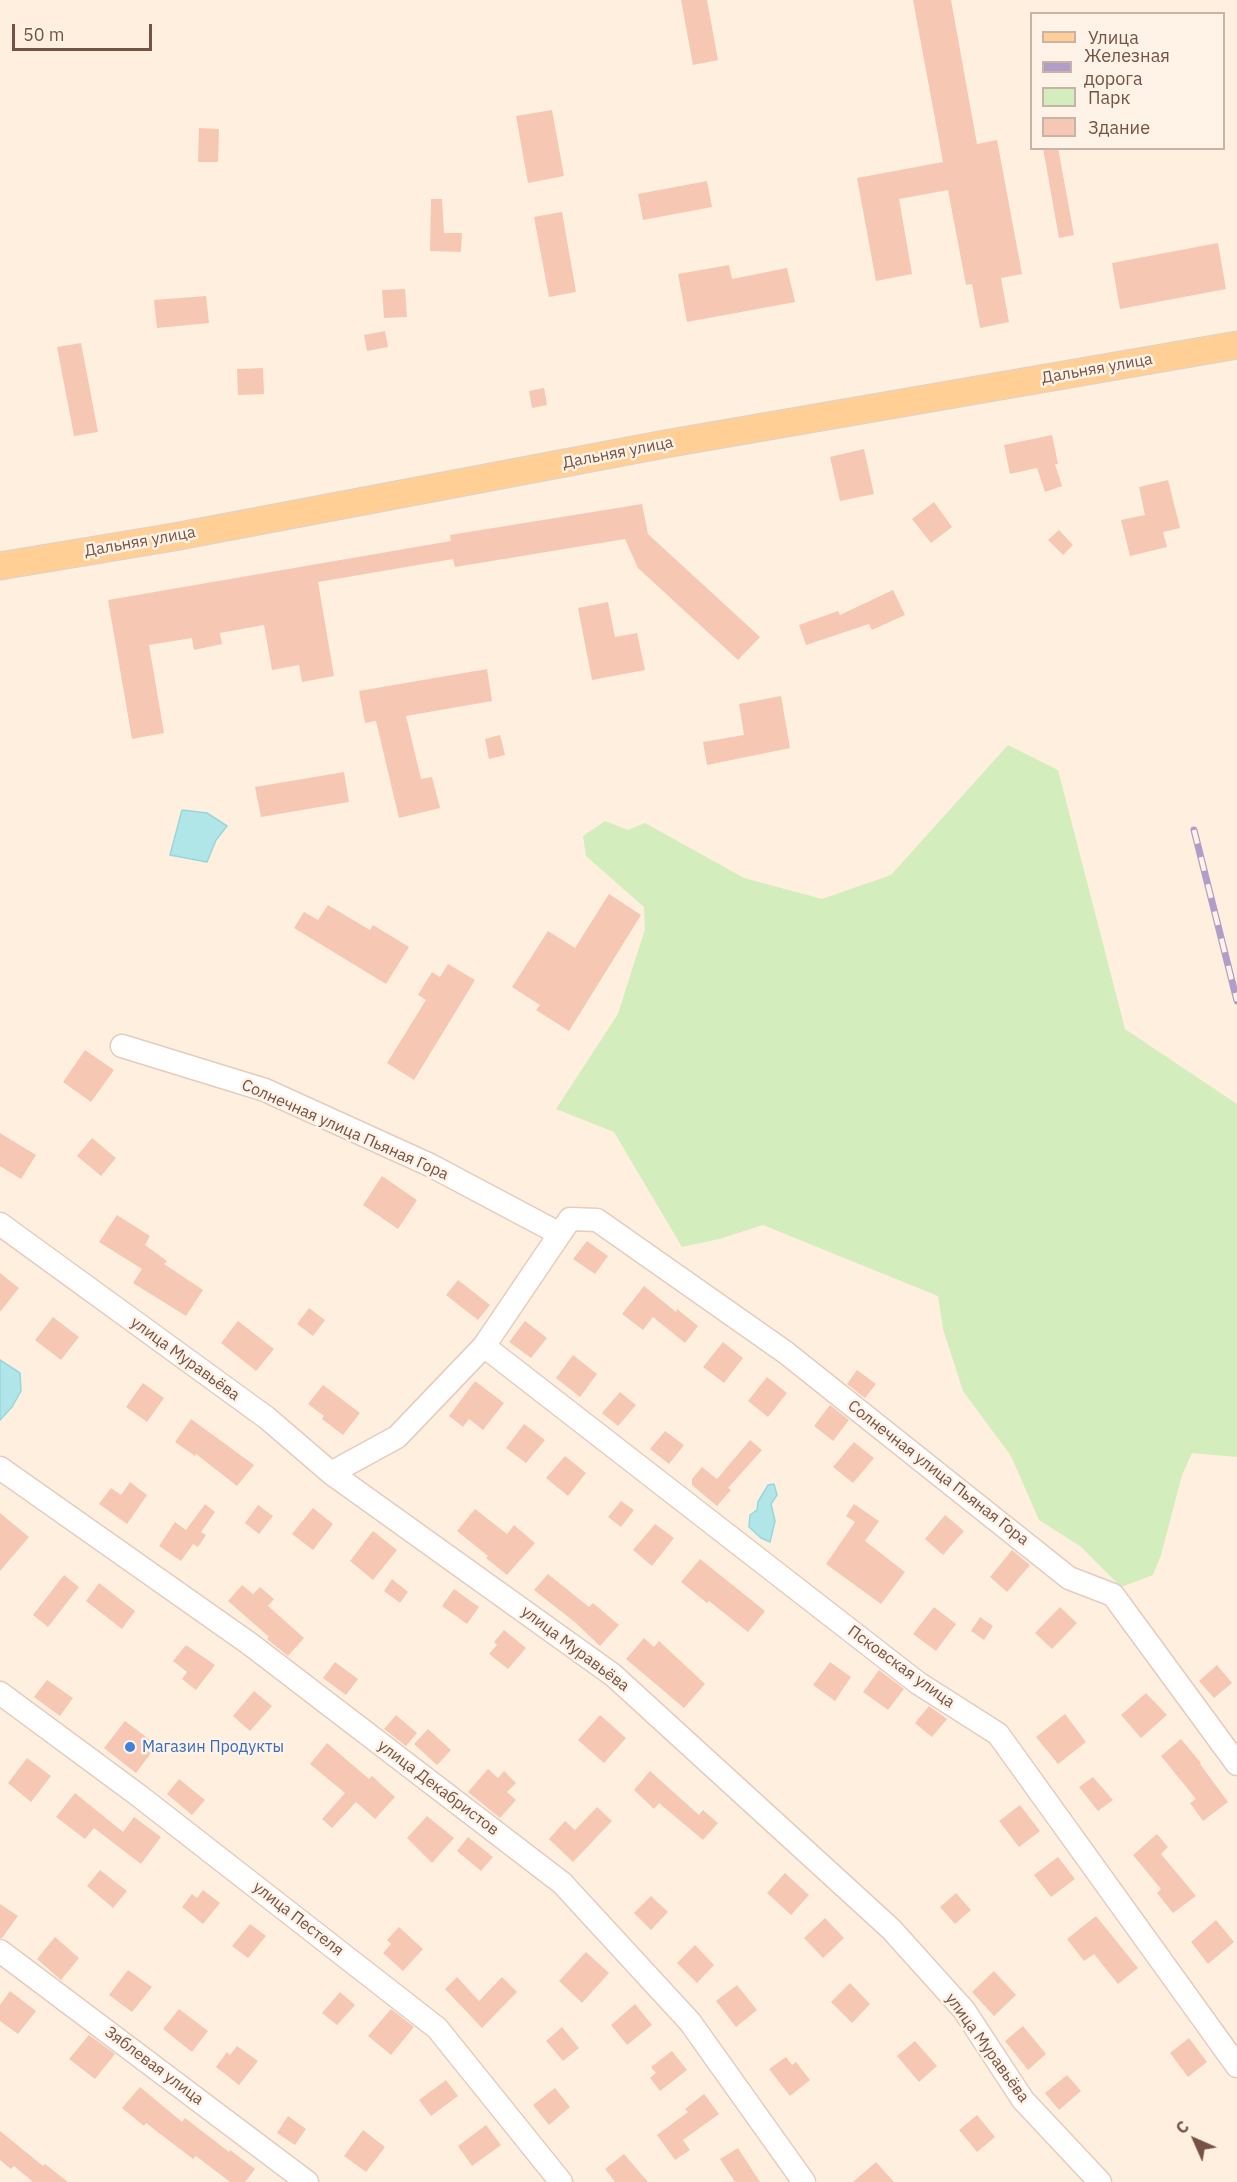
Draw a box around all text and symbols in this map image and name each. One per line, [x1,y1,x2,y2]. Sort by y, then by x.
scale bar [15,12,154,50]
legend [1030,12,1225,150]
text: 50 m [23,23,65,46]
text: Улица [1088,26,1139,49]
text: Железная дорога [1084,44,1170,90]
text: Парк [1088,86,1130,109]
text: Здание [1088,116,1150,139]
street label: Дальняя улица [1040,350,1154,388]
street label: Дальняя улица [561,433,675,473]
street label: Дальняя улица [83,523,197,561]
street label: Солнечная улица Пьяная Гора [239,1076,451,1184]
street label: улица Муравьёва [127,1313,243,1405]
street label: Солнечная улица Пьяная Гора [844,1396,1032,1550]
street label: улица Муравьёва [517,1602,633,1696]
street label: Псковская улица [844,1622,958,1712]
street label: улица Декабристов [374,1736,502,1840]
place label: Магазин Продукты [142,1737,284,1757]
marker: Магазин Продукты [123,1740,137,1754]
street label: улица Пестеля [249,1878,347,1960]
street label: улица Муравьёва [941,1990,1033,2106]
street label: Зяблевая улица [101,2023,207,2109]
north arrow [1165,2110,1225,2170]
text: С [1172,2117,1193,2138]

